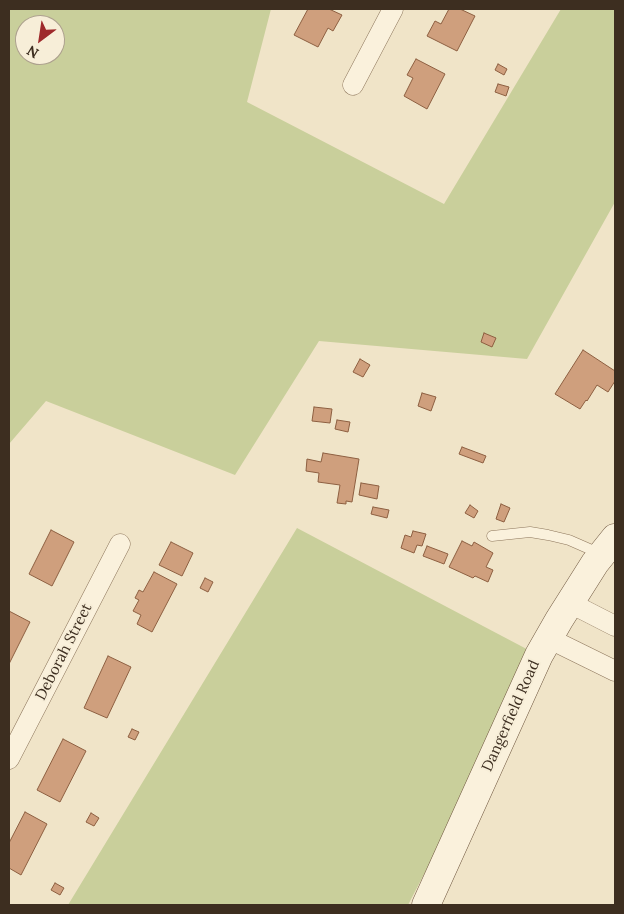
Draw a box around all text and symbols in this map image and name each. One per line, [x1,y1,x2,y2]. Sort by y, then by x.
north arrow [15,15,65,65]
text: N [24,42,42,63]
street label: Deborah Street [32,601,96,703]
street label: Dangerfield Road [478,657,544,775]

